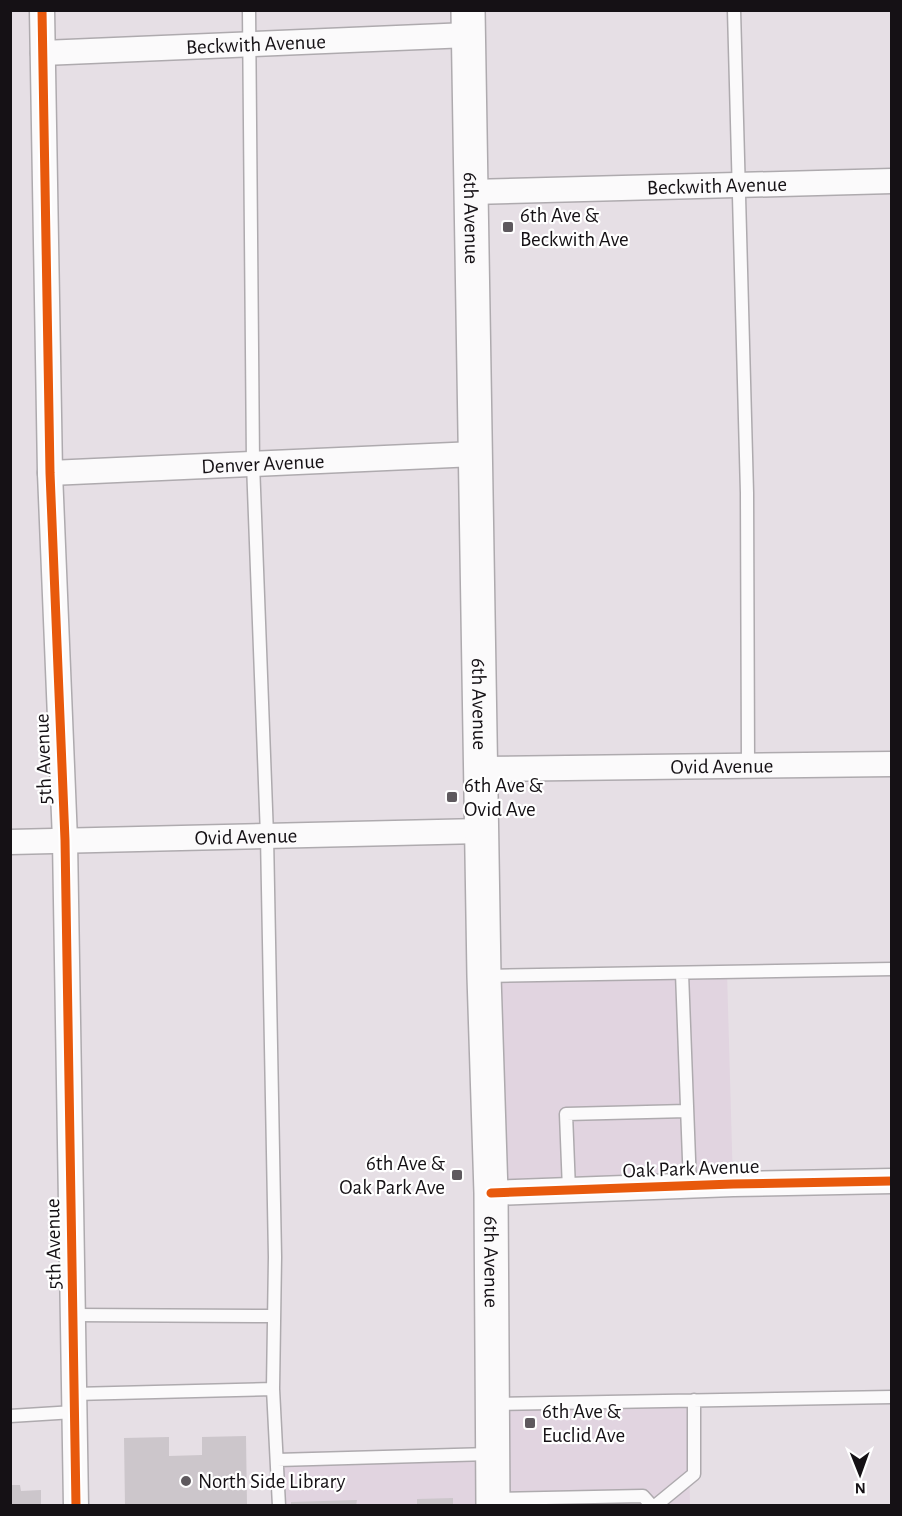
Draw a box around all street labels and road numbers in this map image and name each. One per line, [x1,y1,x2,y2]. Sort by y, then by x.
street label: Beckwith Avenue [185,31,326,58]
street label: 6th Avenue [460,172,482,264]
street label: Beckwith Avenue [647,174,787,198]
street label: Denver Avenue [201,451,325,477]
street label: 6th Avenue [468,658,490,750]
street label: 5th Avenue [31,713,56,805]
street label: Ovid Avenue [670,755,774,778]
street label: Ovid Avenue [194,825,298,849]
street label: Oak Park Avenue [622,1156,760,1181]
street label: 5th Avenue [42,1198,65,1290]
street label: 6th Avenue [480,1216,502,1308]

